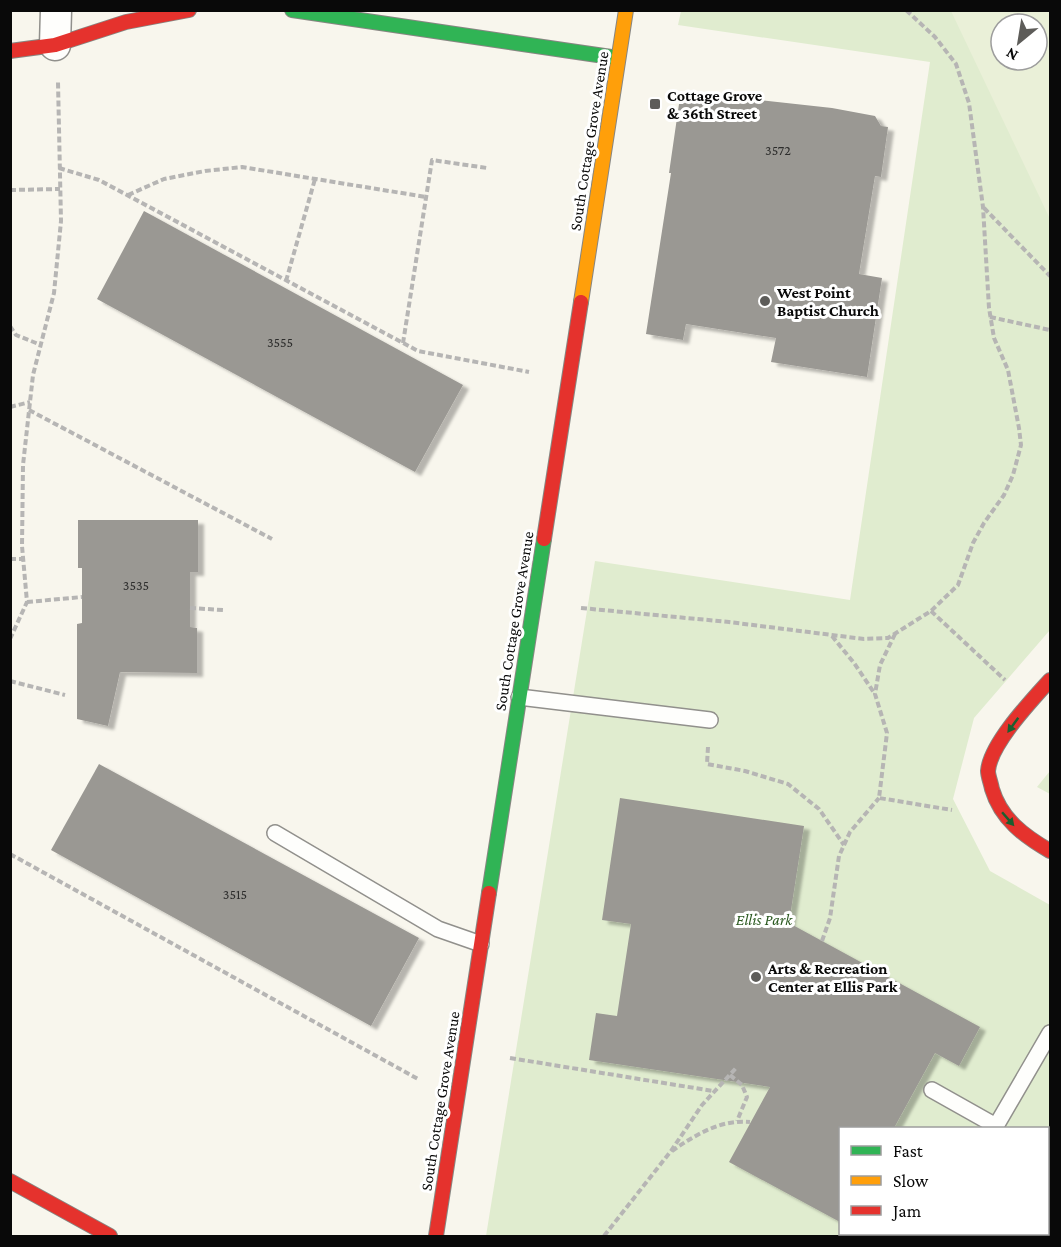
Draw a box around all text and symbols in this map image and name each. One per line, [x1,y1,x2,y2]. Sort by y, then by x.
north arrow [989,12,1049,72]
text: N [1003,44,1021,65]
street label: South Cottage Grove Avenue [566,50,613,232]
place label: Cottage Grove & 36th Street [667,87,763,122]
marker: Cottage Grove & 36th Street [648,97,662,111]
house number: 3572 [765,142,791,158]
place label: West Point Baptist Church [776,284,879,319]
marker: West Point Baptist Church [758,294,772,308]
house number: 3555 [267,334,293,350]
street label: South Cottage Grove Avenue [491,530,538,712]
house number: 3535 [123,577,149,593]
one-way arrow [1008,717,1020,732]
one-way arrow [1001,811,1014,827]
house number: 3515 [223,886,247,902]
park label: Ellis Park [736,911,793,928]
place label: Arts & Recreation Center at Ellis Park [767,960,898,995]
marker: Arts & Recreation Center at Ellis Park [749,970,763,984]
street label: South Cottage Grove Avenue [417,1010,464,1192]
legend [839,1127,1049,1235]
text: Fast [893,1141,924,1161]
text: Slow [893,1171,929,1191]
text: Jam [891,1201,922,1221]

